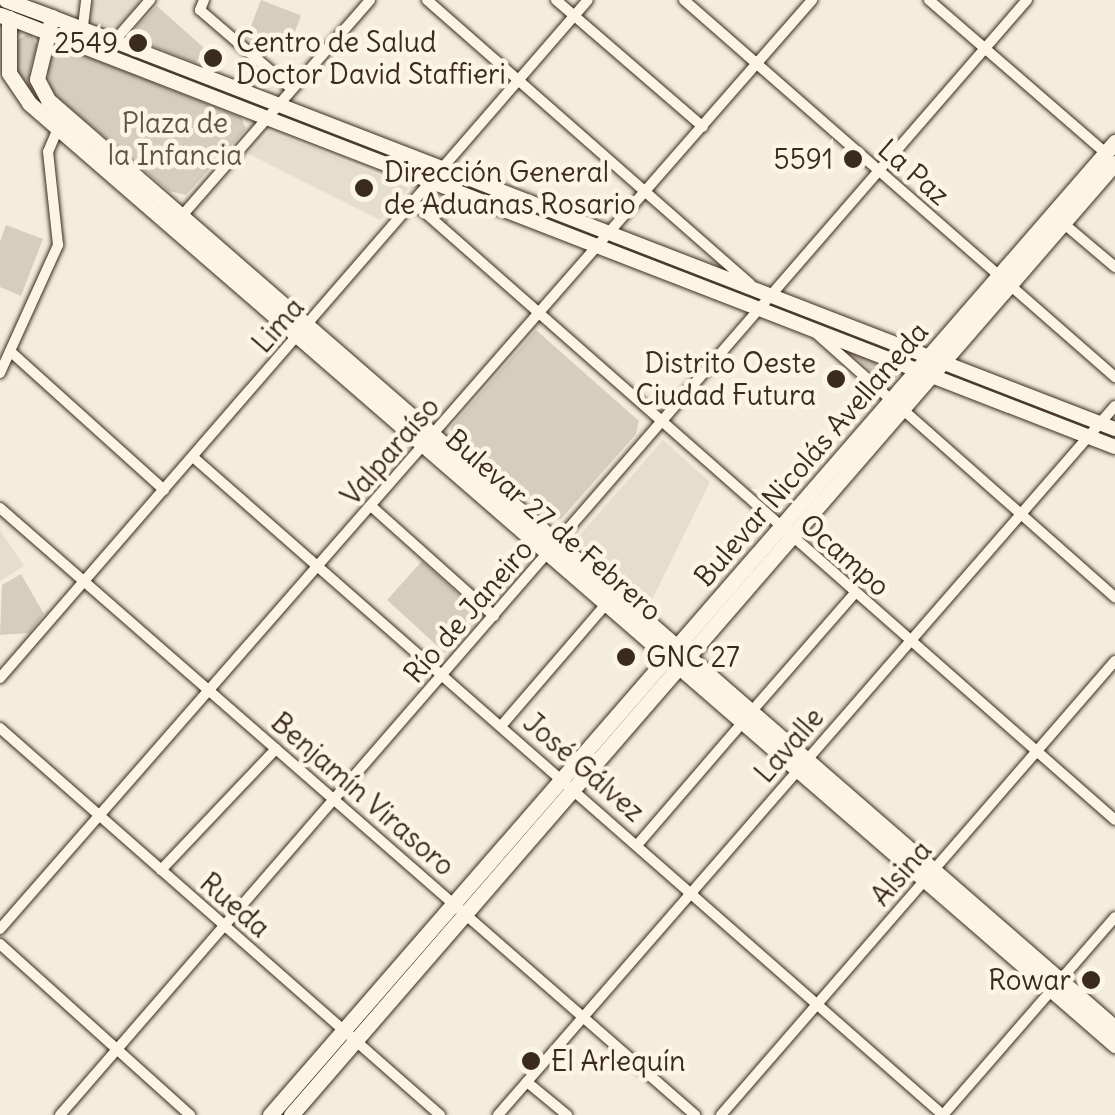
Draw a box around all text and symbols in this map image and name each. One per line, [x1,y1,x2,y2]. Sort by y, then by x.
place label: Centro de Salud Doctor David Staffieri [236,25,506,91]
place label: 2549 [54,26,118,60]
marker: 2549 [127,32,149,54]
marker: Centro de Salud Doctor David Staffieri [200,45,226,71]
park label: Plaza de la Infancia [108,106,242,172]
street label: La Paz [872,132,956,212]
place label: 5591 [774,142,833,176]
marker: 5591 [842,148,864,170]
place label: Dirección General de Aduanas Rosario [384,155,636,221]
marker: Dirección General de Aduanas Rosario [353,177,375,199]
street label: Lima [245,291,311,359]
street label: Bulevar Nicolás Avellaneda [687,315,935,593]
place label: Distrito Oeste Ciudad Futura [636,346,816,412]
marker: Distrito Oeste Ciudad Futura [825,368,847,390]
street label: Valparaíso [334,390,446,512]
street label: Bulevar 27 de Febrero [439,422,669,628]
street label: Ocampo [793,507,897,603]
street label: Río de Janeiro [397,532,539,690]
place label: GNC 27 [646,640,740,674]
marker: GNC 27 [615,646,637,668]
street label: Lavalle [747,701,831,789]
street label: Benjamín Virasoro [264,705,462,883]
street label: José Gálvez [517,705,651,829]
street label: Alsina [864,834,938,912]
street label: Rueda [193,866,277,944]
place label: Rowar [988,963,1071,997]
marker: Rowar [1080,969,1102,991]
place label: El Arlequín [551,1044,685,1078]
marker: El Arlequín [520,1050,542,1072]

